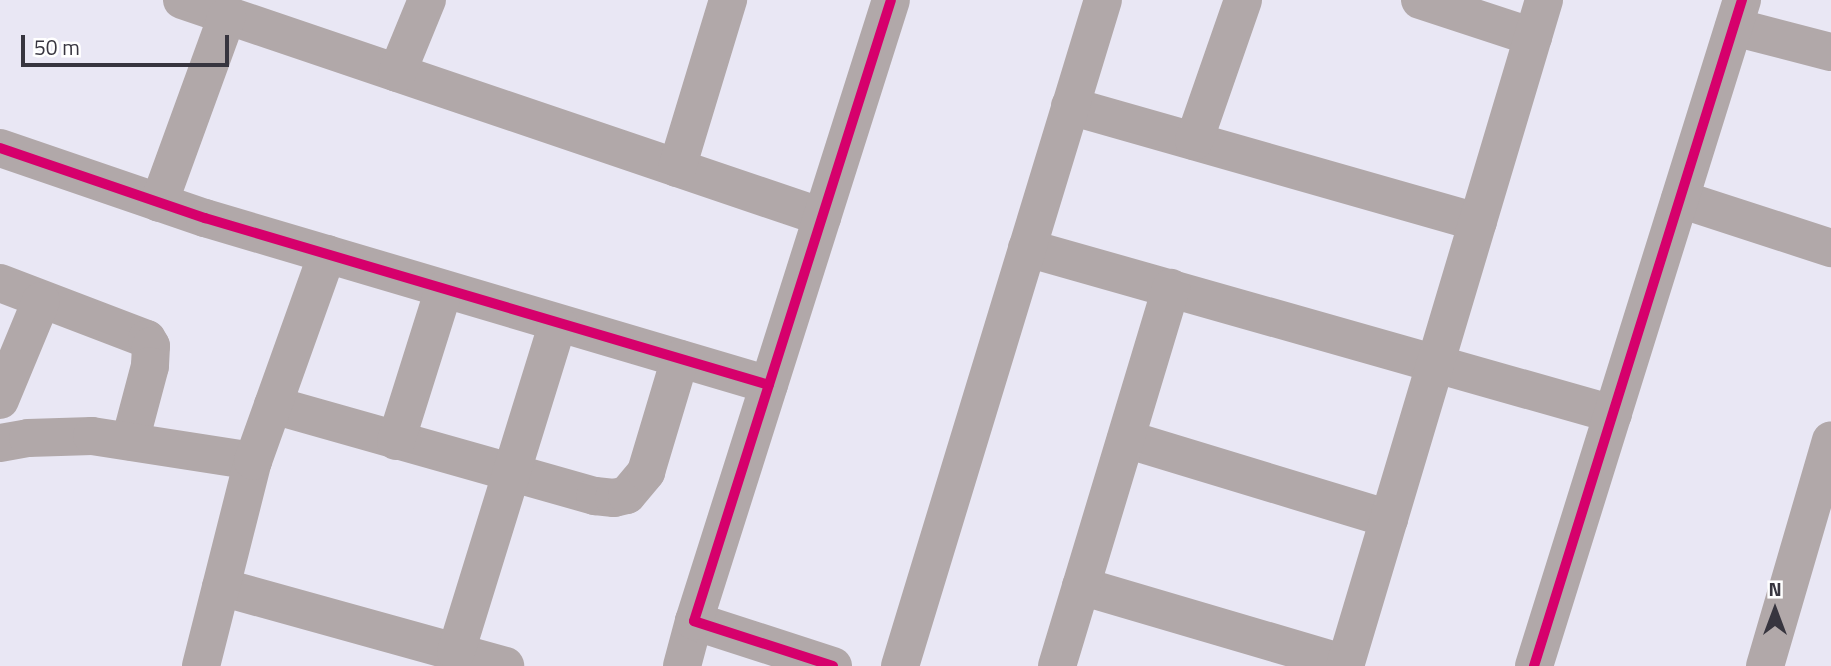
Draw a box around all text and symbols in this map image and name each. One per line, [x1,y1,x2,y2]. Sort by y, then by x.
scale bar [24,21,233,65]
text: 50 m [34,31,80,63]
text: N [1768,574,1782,603]
north arrow [1740,575,1810,645]

